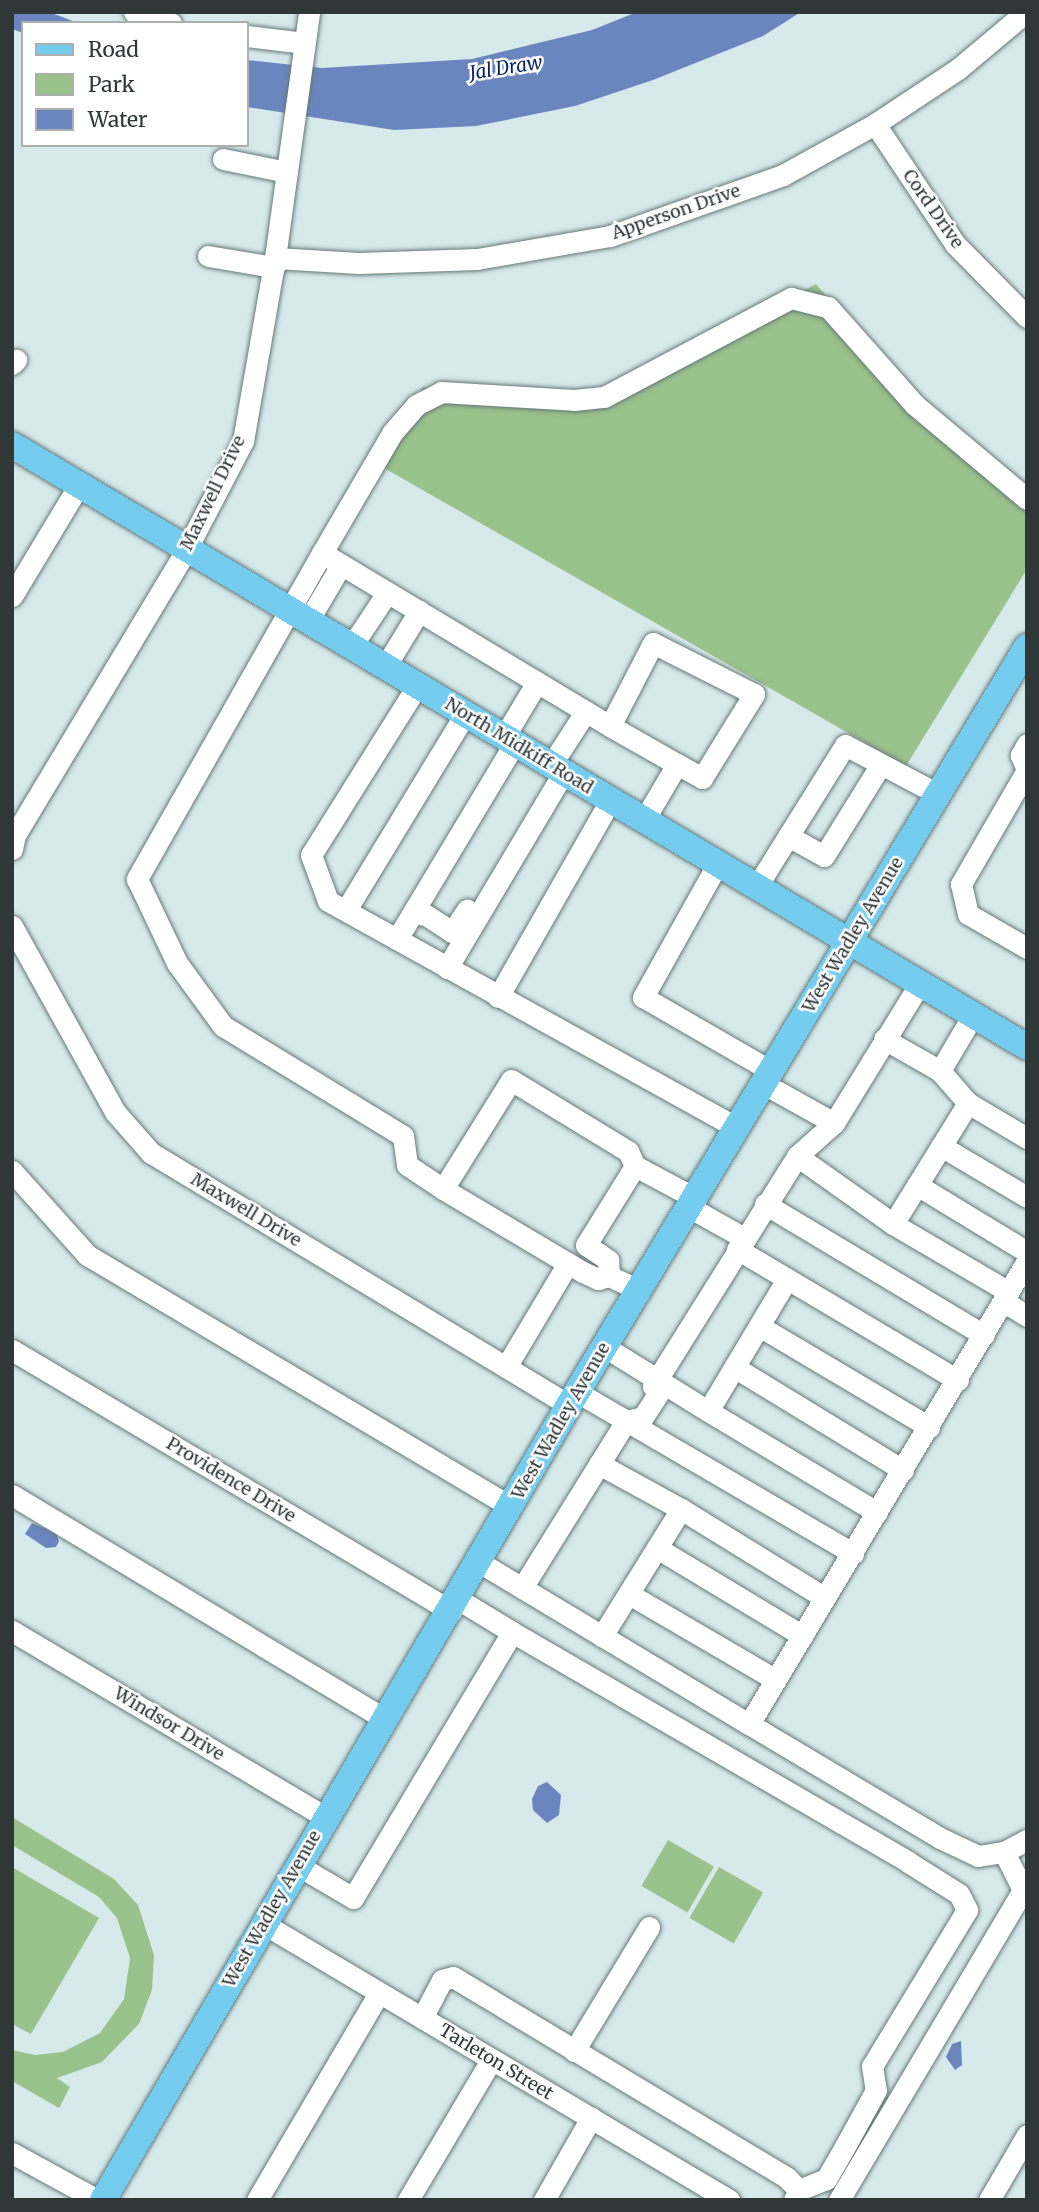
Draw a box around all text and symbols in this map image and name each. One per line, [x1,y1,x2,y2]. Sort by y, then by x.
legend [21,21,248,147]
text: Road [88,36,139,63]
water label: Jal Draw [468,51,544,85]
text: Park [88,71,135,98]
text: Water [88,106,147,133]
street label: Cord Drive [898,165,968,253]
street label: Apperson Drive [609,180,743,244]
street label: Maxwell Drive [176,432,250,554]
street label: North Midkiff Road [441,693,597,799]
street label: West Wadley Avenue [798,853,908,1017]
street label: Maxwell Drive [187,1169,305,1251]
street label: West Wadley Avenue [507,1339,615,1503]
street label: Providence Drive [162,1433,300,1527]
street label: Windsor Drive [110,1683,228,1765]
street label: West Wadley Avenue [218,1827,326,1991]
street label: Tarleton Street [435,2019,557,2105]

